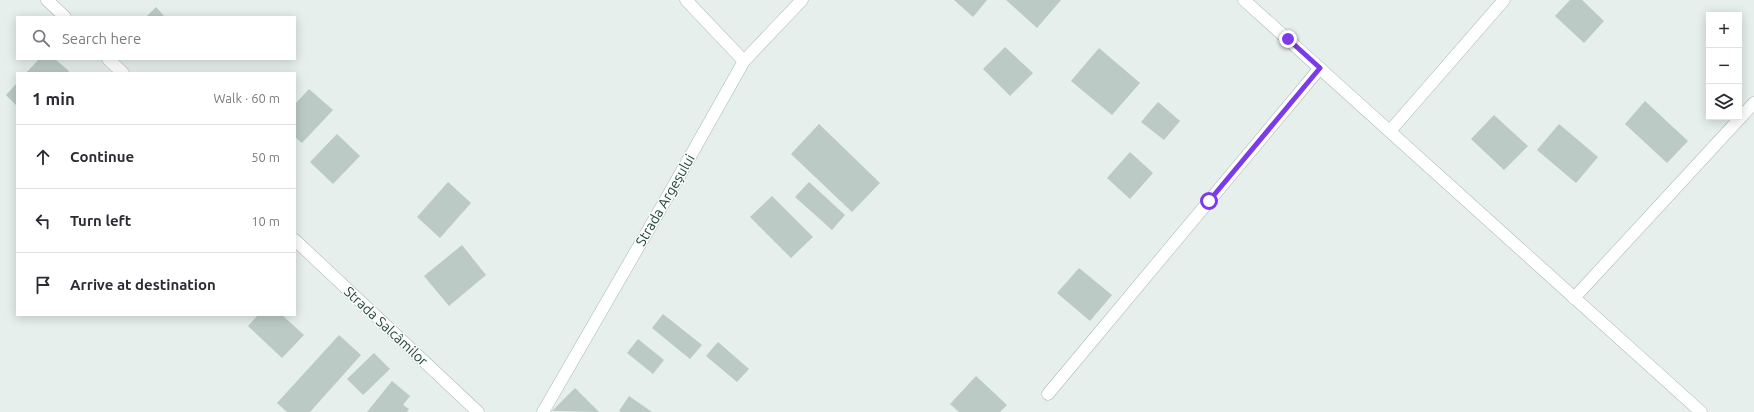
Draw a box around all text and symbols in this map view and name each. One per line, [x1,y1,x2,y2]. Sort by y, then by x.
map controls [1706,12,1742,120]
button: + [1706,12,1742,48]
search box [16,16,296,60]
icon: search [30,27,52,49]
text: Search here [62,30,141,47]
route end [1279,30,1297,48]
button: − [1706,48,1742,84]
button: layers [1706,84,1742,120]
text: 1 min [32,89,75,108]
text: Walk · 60 m [214,91,280,105]
icon: ahead [32,146,54,168]
text: Continue [70,148,134,165]
text: 50 m [251,150,280,164]
street label: Strada Argeșului [632,151,698,249]
route start [1200,192,1218,210]
icon: left [32,210,54,232]
text: Turn left [70,212,131,229]
text: 10 m [251,214,280,228]
icon: arrive [32,274,54,296]
text: Arrive at destination [70,276,216,293]
street label: Strada Salcâmilor [341,283,432,369]

